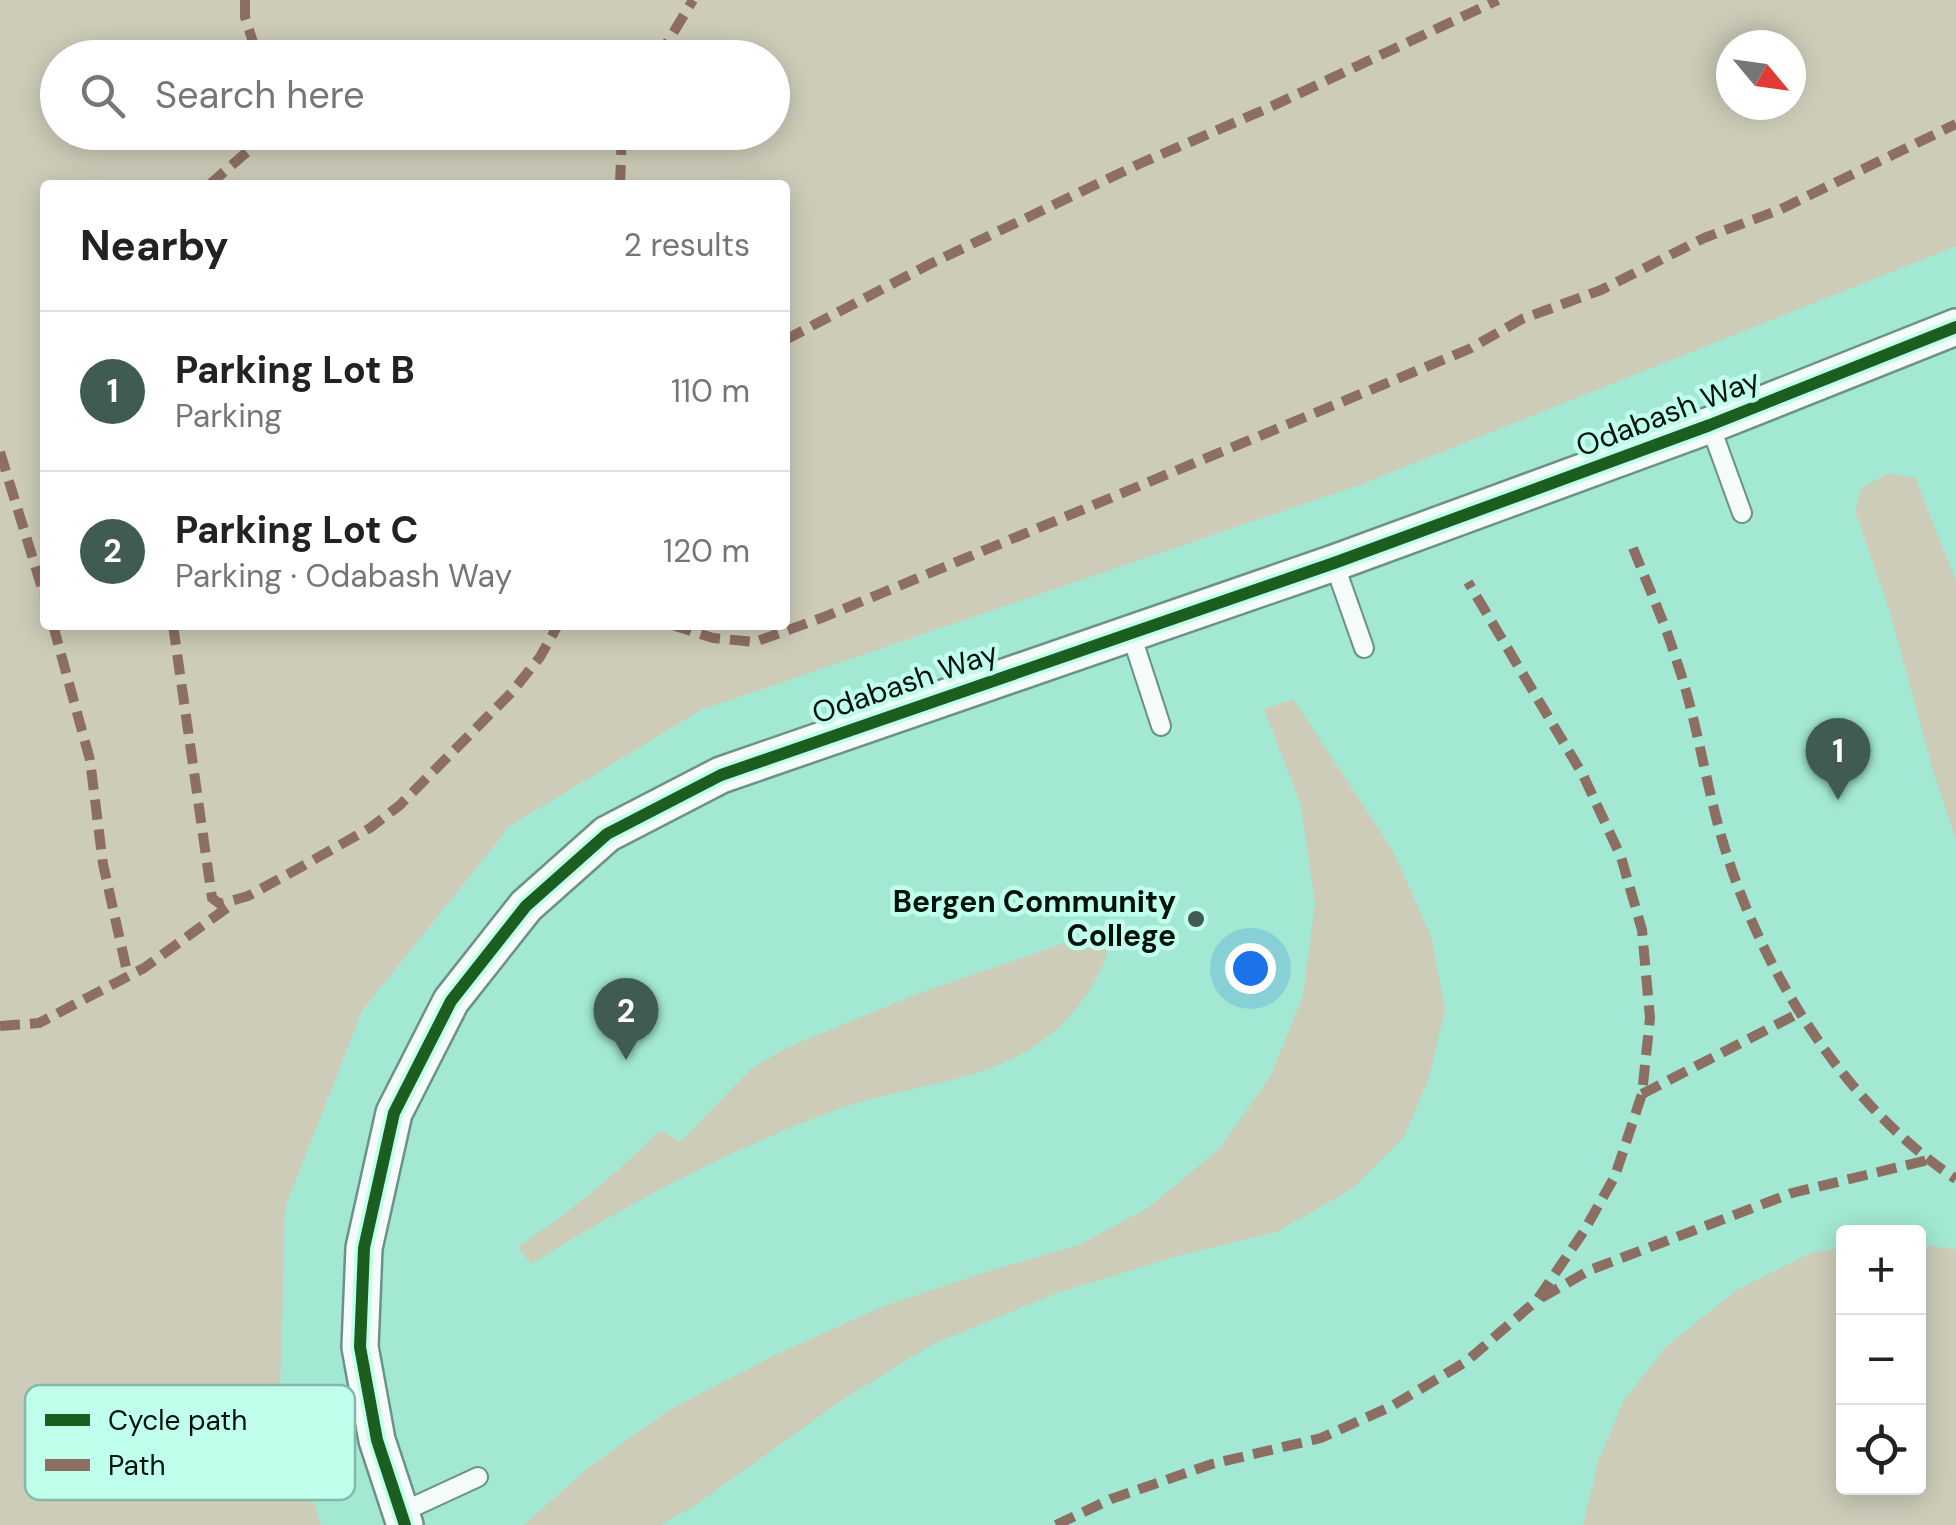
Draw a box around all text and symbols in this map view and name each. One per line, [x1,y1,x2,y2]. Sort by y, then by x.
north arrow [1716,30,1806,120]
search box [40,40,790,150]
icon: search [75,68,130,123]
text: Search here [155,70,365,120]
text: Nearby [80,218,229,273]
text: 2 results [624,224,750,266]
text: Parking Lot B [175,345,415,395]
street label: Odabash Way [1570,359,1766,465]
text: 1 [107,370,118,412]
text: 110 m [671,370,750,412]
text: Parking [175,395,282,437]
text: Parking Lot C [175,505,418,555]
text: 2 [103,530,122,572]
text: 120 m [663,530,750,572]
text: Parking · Odabash Way [175,555,512,597]
street label: Odabash Way [807,632,1003,733]
pin: 1 [1806,718,1870,800]
place label: Bergen Community College [893,882,1176,955]
marker: Bergen Community College [1185,908,1207,930]
your location [1225,943,1276,994]
pin: 2 [594,978,658,1060]
map controls [1836,1225,1926,1495]
button: + [1836,1225,1926,1315]
button: − [1836,1315,1926,1405]
legend [25,1385,355,1500]
text: Cycle path [108,1402,247,1439]
button: locate [1836,1405,1926,1495]
text: Path [108,1447,166,1484]

